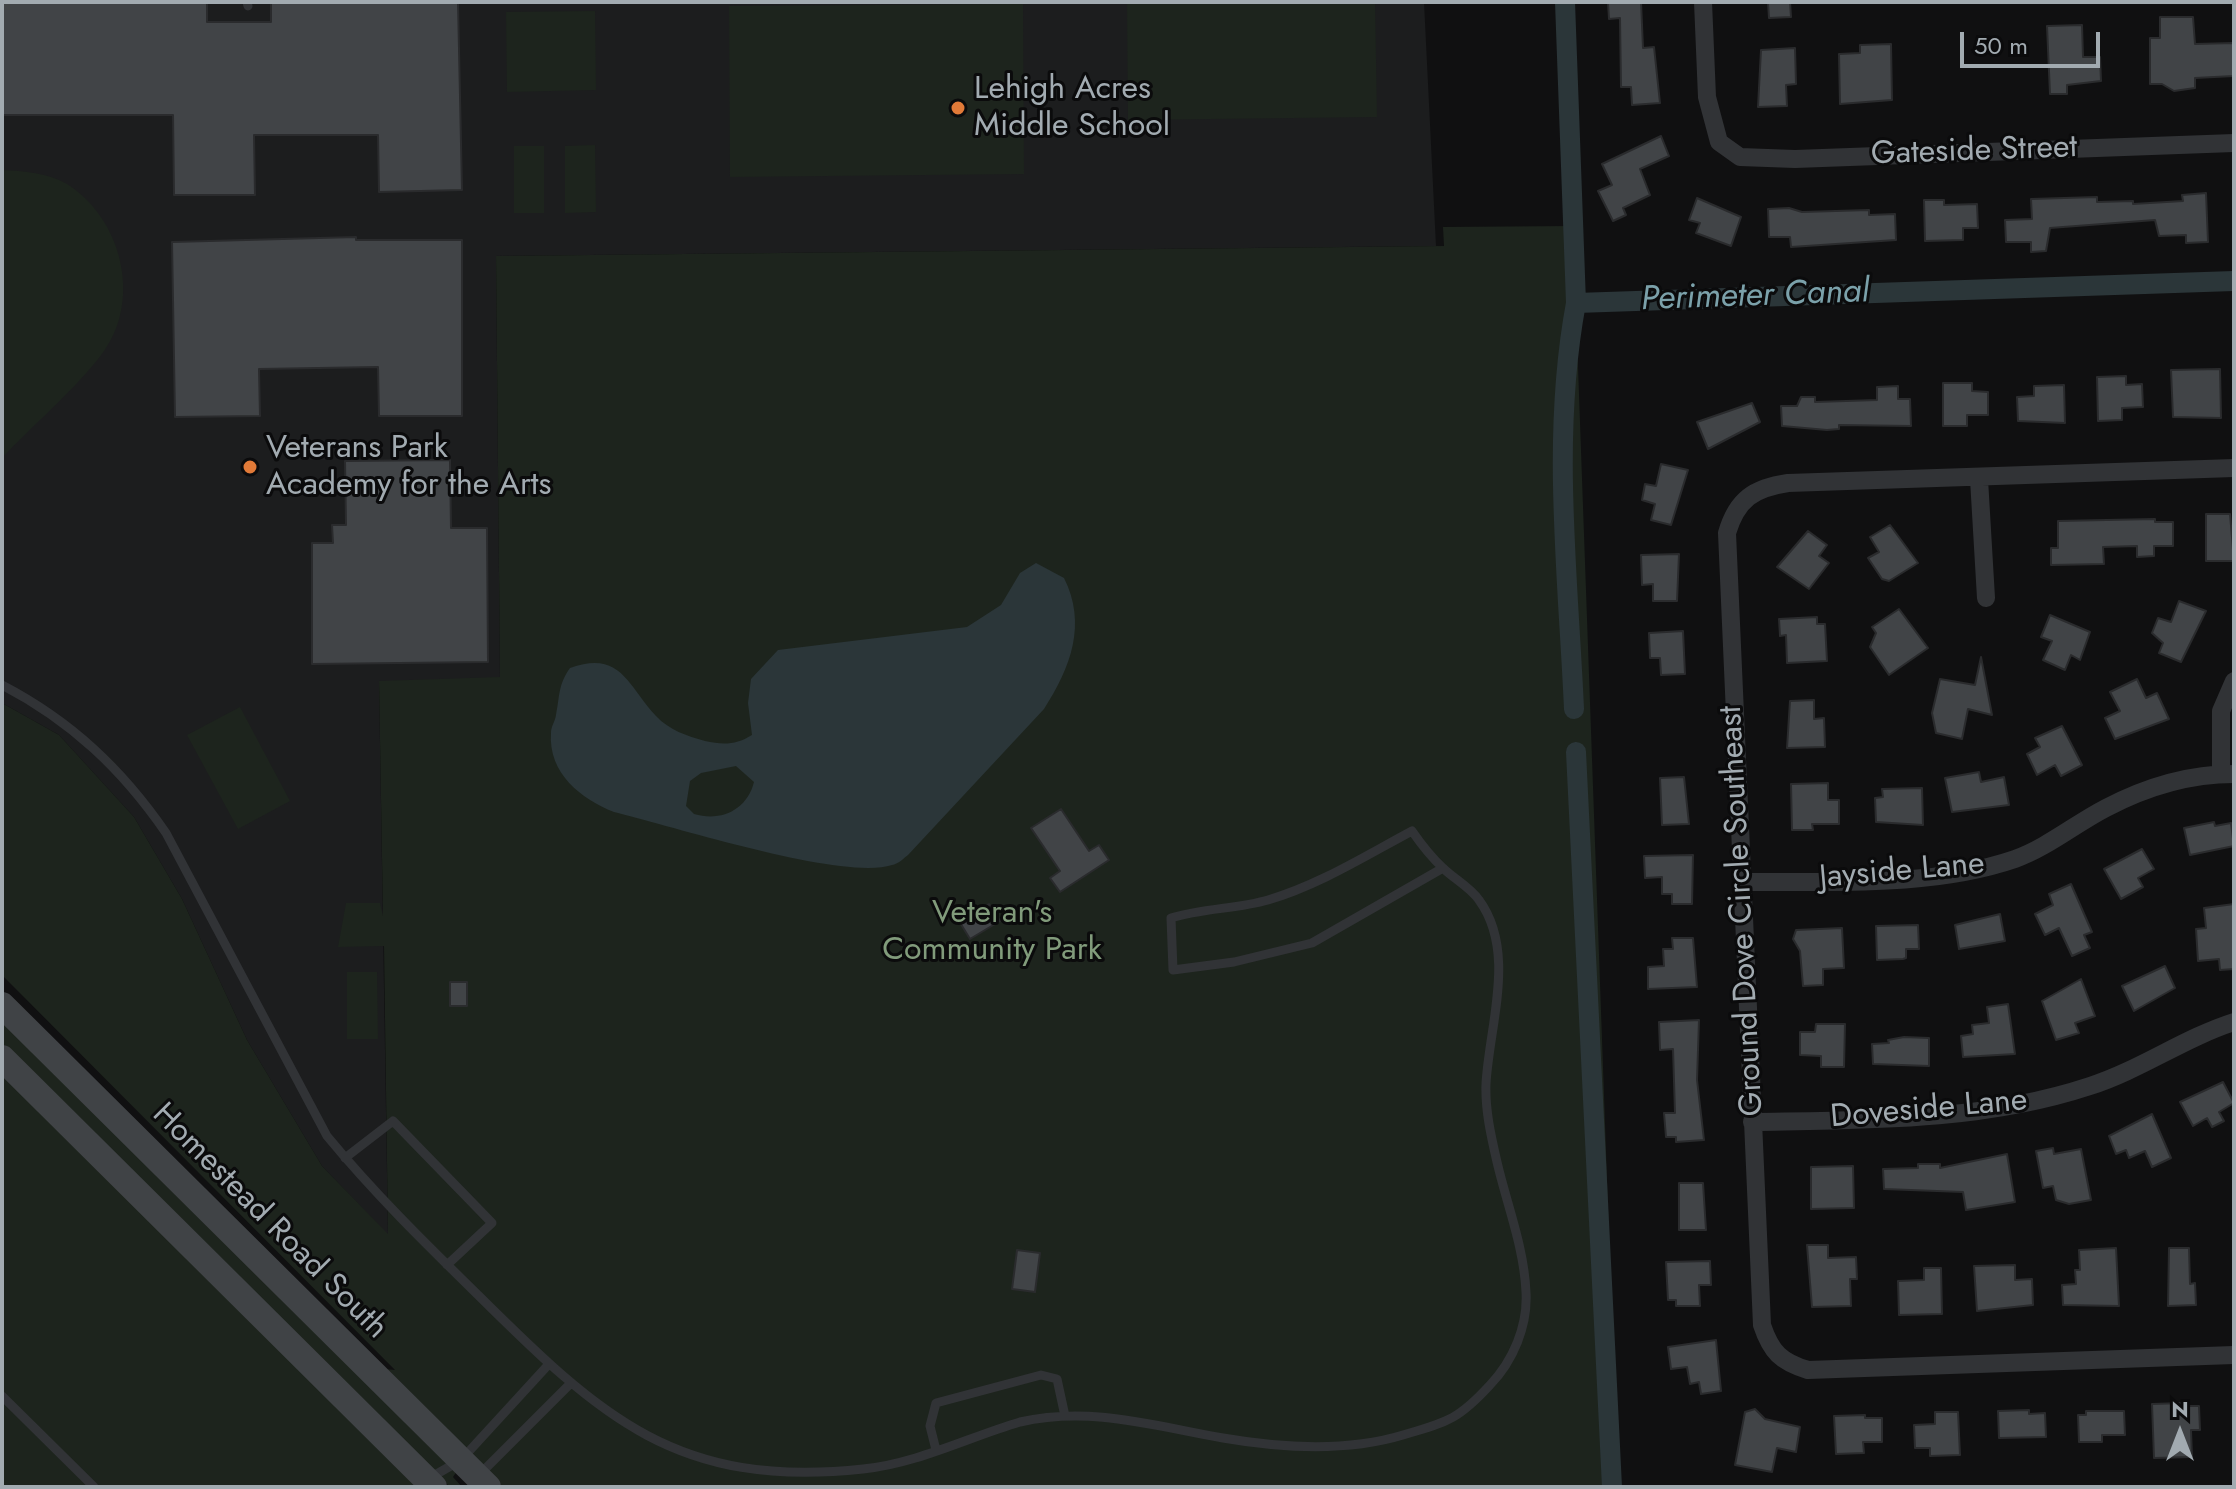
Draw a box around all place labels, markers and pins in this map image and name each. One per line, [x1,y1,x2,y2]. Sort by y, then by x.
place label: Lehigh Acres Middle School [974,71,1170,146]
marker: Lehigh Acres Middle School [949,99,967,117]
place label: Veterans Park Academy for the Arts [266,430,551,505]
marker: Veterans Park Academy for the Arts [241,458,259,476]

